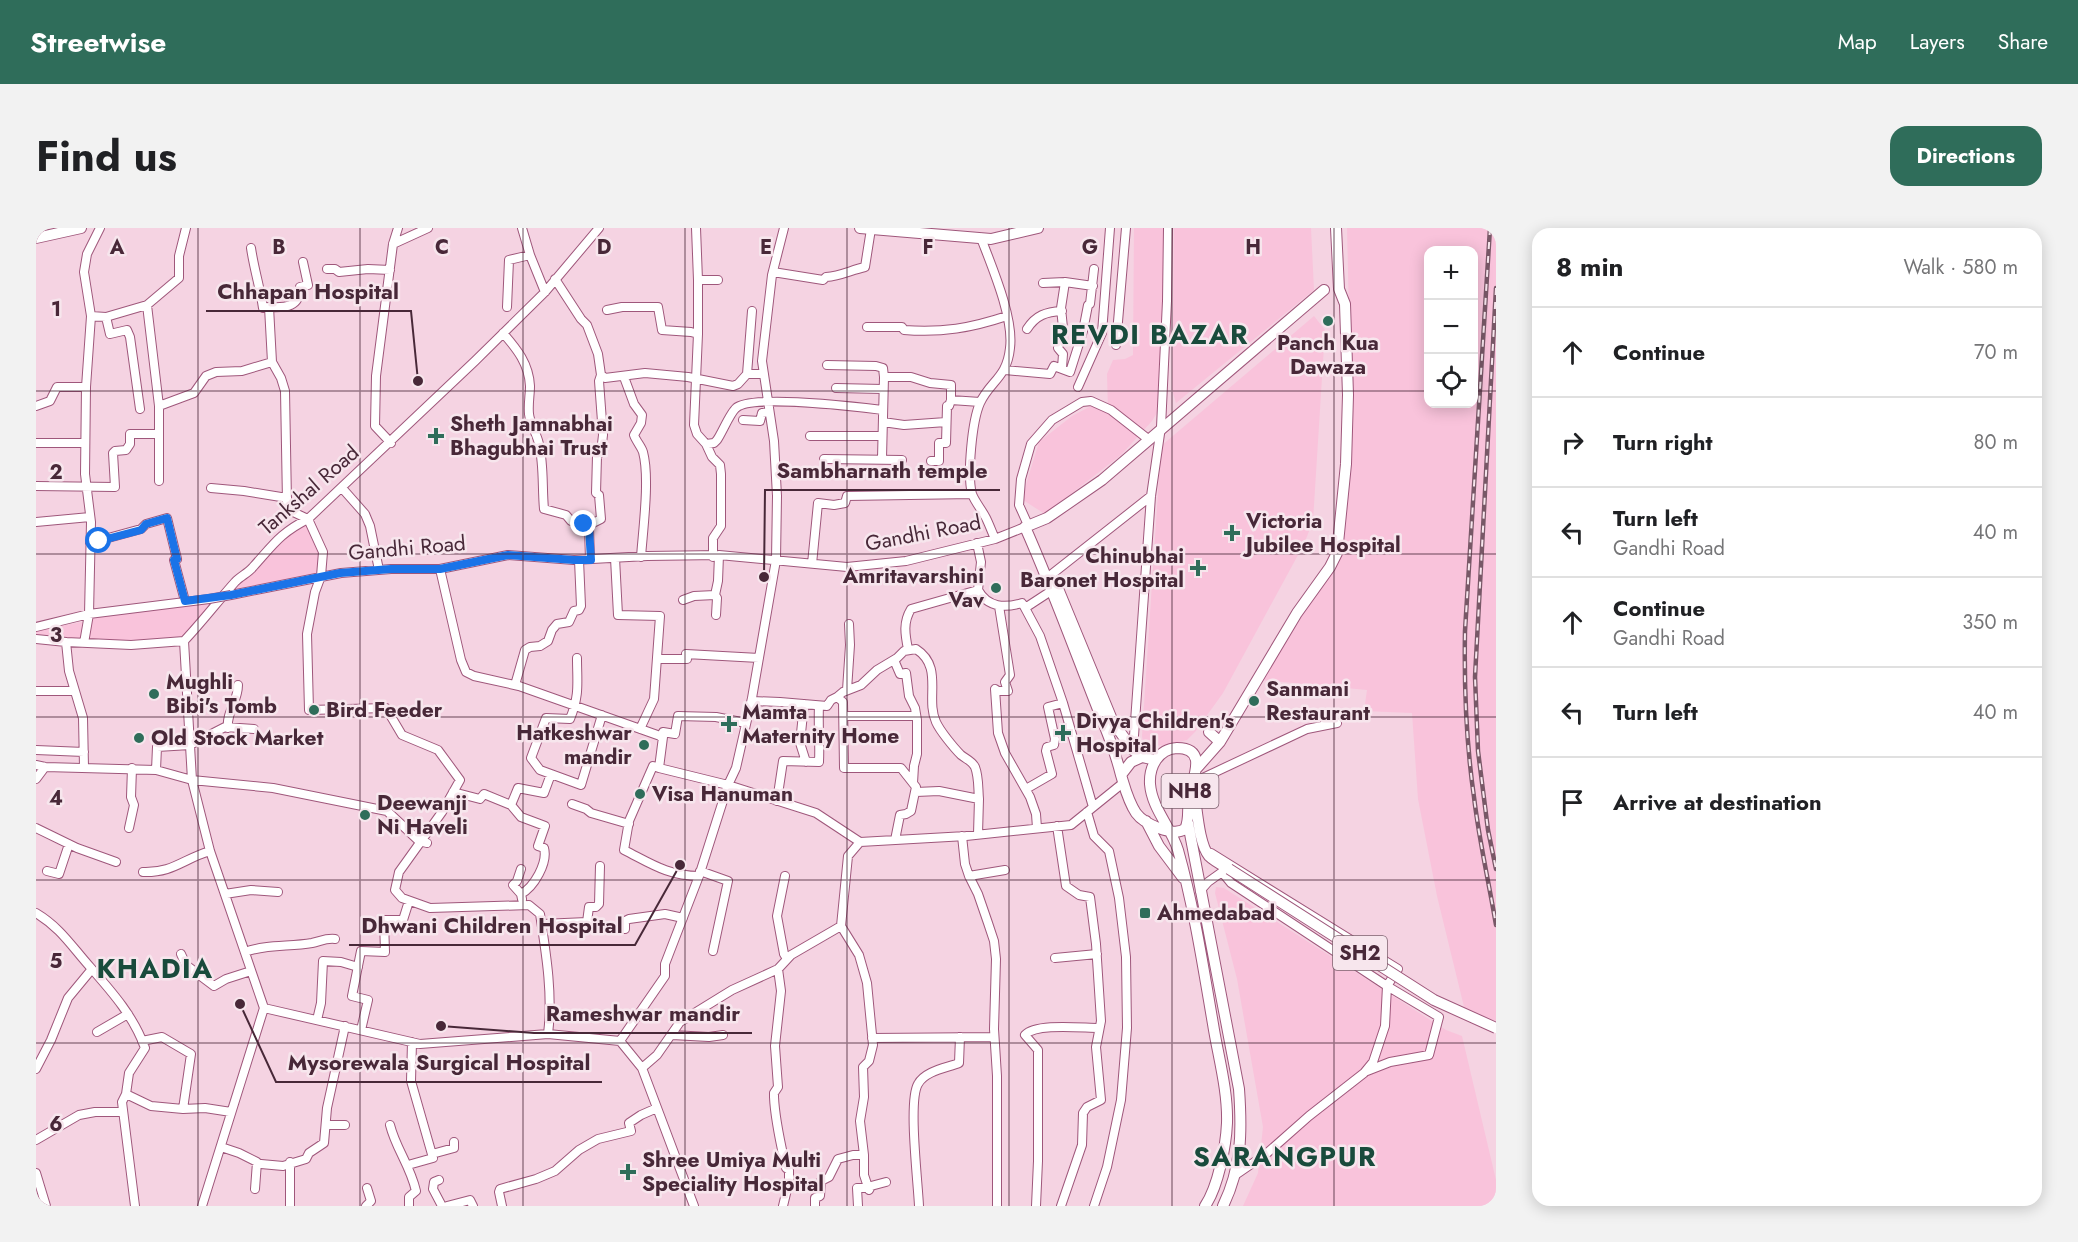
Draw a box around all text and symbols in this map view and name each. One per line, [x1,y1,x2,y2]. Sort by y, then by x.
text: Streetwise [30,22,166,63]
text: Map [1838,27,1877,57]
text: Layers [1910,27,1965,57]
text: Share [1998,27,2048,57]
text: Find us [36,126,177,187]
button: Directions [1890,126,2042,186]
text: A [109,233,125,262]
text: B [272,233,286,262]
text: C [435,233,449,262]
text: D [597,233,611,262]
text: E [760,233,772,262]
text: F [922,233,934,262]
text: G [1082,233,1098,262]
text: H [1245,233,1261,262]
map controls [1424,246,1478,408]
button: + [1424,246,1478,300]
text: 8 min [1556,248,1624,286]
text: Walk · 580 m [1903,253,2018,282]
callout: Chhapan Hospital [206,271,411,311]
text: Chhapan Hospital [217,275,399,307]
text: 1 [51,295,61,324]
button: − [1424,300,1478,354]
marker: Panch Kua Dawaza [1321,314,1335,328]
district label: REVDI BAZAR [1051,315,1249,354]
place label: Panch Kua Dawaza [1277,328,1379,382]
icon: ahead [1556,336,1589,369]
text: Continue [1613,336,1705,368]
text: 70 m [1974,338,2018,367]
button: locate [1424,354,1478,408]
place label: Sheth Jamnabhai Bhagubhai Trust [450,409,613,463]
icon: right [1556,426,1589,459]
text: Turn right [1613,426,1713,458]
marker: Sheth Jamnabhai Bhagubhai Trust [427,427,445,445]
text: 80 m [1973,428,2018,457]
street label: Tankshal Road [252,438,366,542]
callout: Sambharnath temple [765,450,1000,490]
text: Sambharnath temple [776,454,988,486]
text: 2 [49,458,63,487]
text: Turn left [1613,502,1698,534]
place label: Victoria Jubilee Hospital [1242,506,1401,560]
street label: Gandhi Road [862,507,984,559]
route end [570,510,596,536]
icon: left [1556,516,1589,549]
text: 40 m [1973,518,2018,547]
marker: Victoria Jubilee Hospital [1223,524,1241,542]
route start [85,527,111,553]
street label: Gandhi Road [347,528,467,568]
text: Gandhi Road [1613,534,1725,563]
place label: Chinubhai Baronet Hospital [1020,541,1184,595]
marker: Chinubhai Baronet Hospital [1189,559,1207,577]
place label: Amritavarshini Vav [842,561,985,615]
marker: Amritavarshini Vav [989,581,1003,595]
text: Continue [1613,592,1705,624]
icon: ahead [1556,606,1589,639]
text: 350 m [1962,608,2018,637]
text: 3 [50,621,62,650]
text: Gandhi Road [1613,624,1725,653]
place label: Mughli Bibi's Tomb [166,667,277,721]
place label: Sanmani Restaurant [1266,674,1370,728]
marker: Mughli Bibi's Tomb [147,687,161,701]
marker: Sanmani Restaurant [1247,694,1261,708]
place label: Bird Feeder [326,695,443,725]
icon: left [1556,696,1589,729]
text: Turn left [1613,696,1698,728]
place label: Mamta Maternity Home [742,697,899,751]
text: 40 m [1973,698,2018,727]
marker: Bird Feeder [307,703,321,717]
place label: Divya Children's Hospital [1076,706,1235,760]
marker: Mamta Maternity Home [720,715,738,733]
place label: Hatkeshwar mandir [516,718,632,772]
place label: Old Stock Market [151,723,324,753]
marker: Divya Children's Hospital [1054,724,1072,742]
marker: Old Stock Market [132,731,146,745]
marker: Hatkeshwar mandir [637,738,651,752]
road number: NH8 [1162,774,1218,808]
place label: Visa Hanuman [651,779,793,809]
text: 4 [49,784,63,813]
icon: arrive [1556,786,1589,819]
text: Arrive at destination [1613,786,1822,818]
marker: Visa Hanuman [633,787,647,801]
place label: Deewanji Ni Haveli [377,788,468,842]
marker: Deewanji Ni Haveli [358,808,372,822]
place label: Ahmedabad [1156,898,1275,928]
callout: Dhwani Children Hospital [349,905,635,945]
marker: Ahmedabad [1138,906,1152,920]
text: Dhwani Children Hospital [361,909,623,941]
road number: SH2 [1333,936,1387,970]
text: 5 [50,947,63,976]
district label: KHADIA [96,949,214,988]
callout: Rameshwar mandir [534,993,752,1033]
text: Rameshwar mandir [546,997,740,1029]
callout: Mysorewala Surgical Hospital [276,1042,602,1082]
text: Mysorewala Surgical Hospital [288,1046,590,1078]
text: 6 [49,1110,63,1139]
district label: SARANGPUR [1193,1137,1377,1176]
place label: Shree Umiya Multi Speciality Hospital [642,1145,824,1199]
marker: Shree Umiya Multi Speciality Hospital [619,1163,637,1181]

